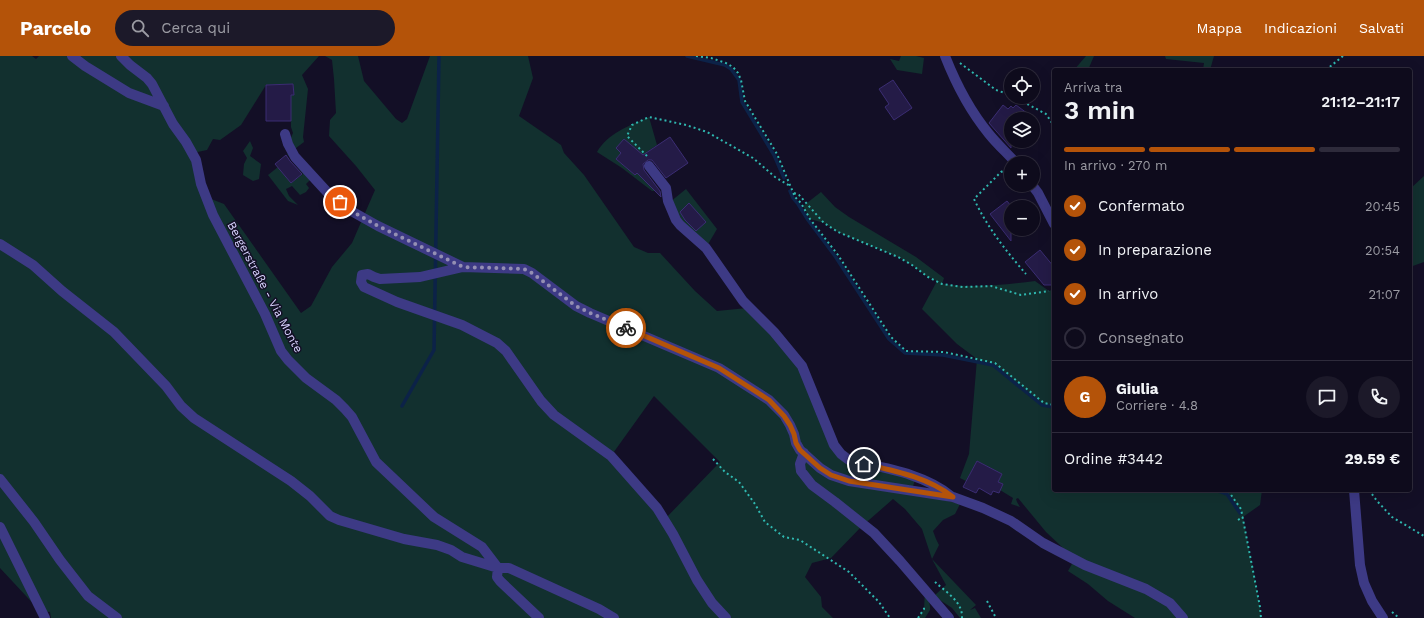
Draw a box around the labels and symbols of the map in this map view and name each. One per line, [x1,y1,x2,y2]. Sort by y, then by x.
pin [323,185,357,219]
street label: Bergerstraße - Via Monte [224,219,306,355]
courier [606,308,646,348]
pin [847,447,881,481]

